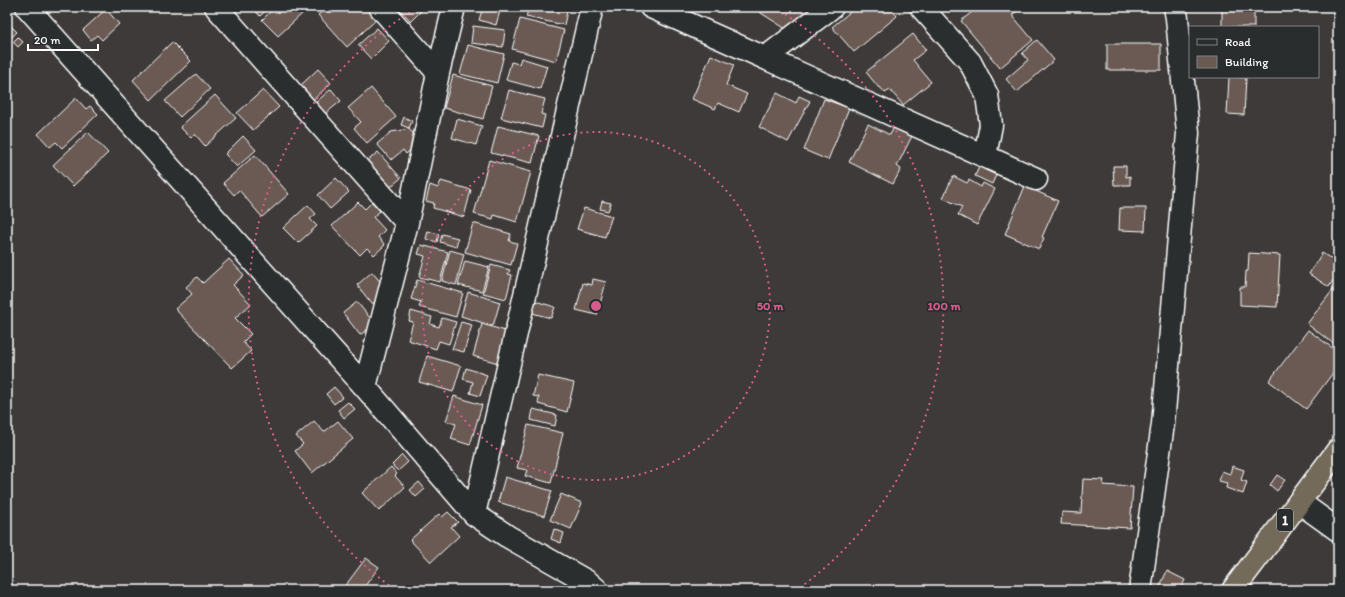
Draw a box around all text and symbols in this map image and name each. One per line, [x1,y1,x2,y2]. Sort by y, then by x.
scale bar [28,26,98,52]
legend [1189,26,1319,78]
text: 20 m [34,33,61,47]
text: Road [1225,35,1251,49]
text: Building [1225,55,1269,69]
centre of rings [589,299,603,313]
text: 50 m [757,299,784,313]
text: 100 m [927,299,961,313]
road number: 1 [1277,509,1293,531]

